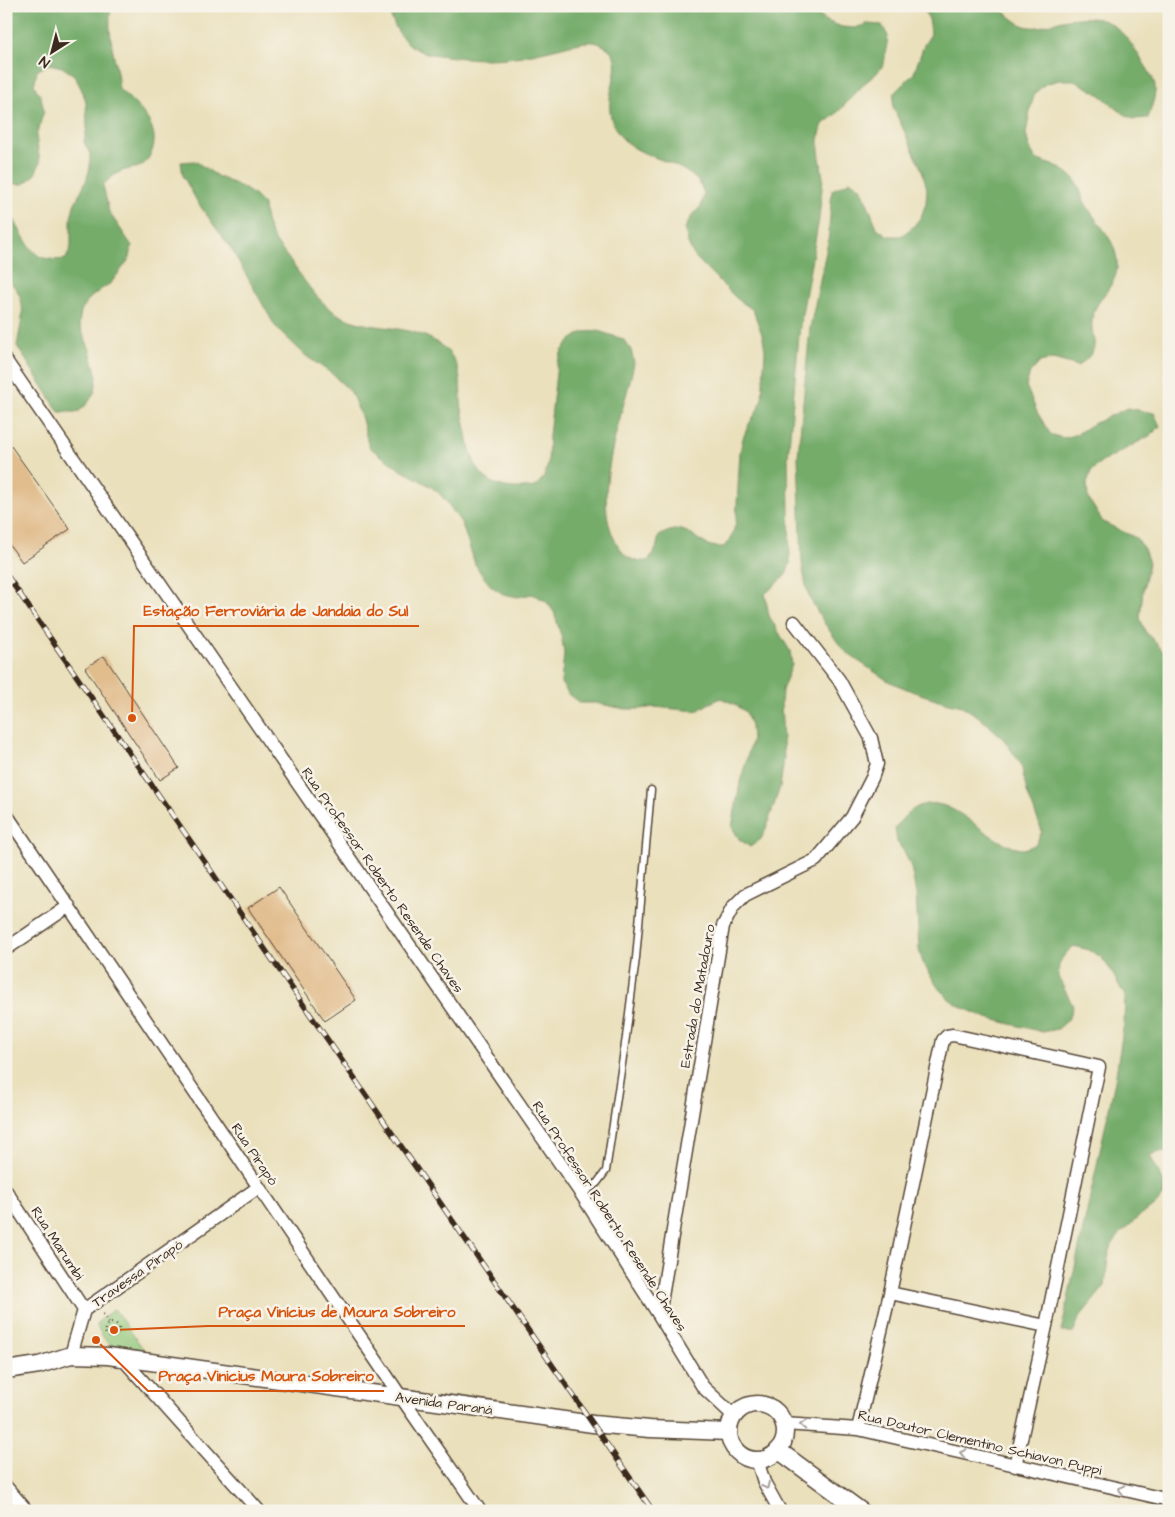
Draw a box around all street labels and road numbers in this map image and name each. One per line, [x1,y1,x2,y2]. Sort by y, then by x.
street label: Rua Professor Roberto Resende Chaves [296,764,468,997]
street label: Estrada do Matadouro [675,923,720,1070]
street label: Rua Professor Roberto Resende Chaves [527,1097,691,1336]
street label: Rua Pirapó [226,1119,282,1190]
street label: Rua Marumbi [26,1203,88,1284]
street label: Travessa Pirapó [88,1235,187,1313]
street label: Avenida Paraná [394,1387,494,1421]
street label: Rua Doutor Clementino Schiavon Puppi [856,1405,1104,1481]

